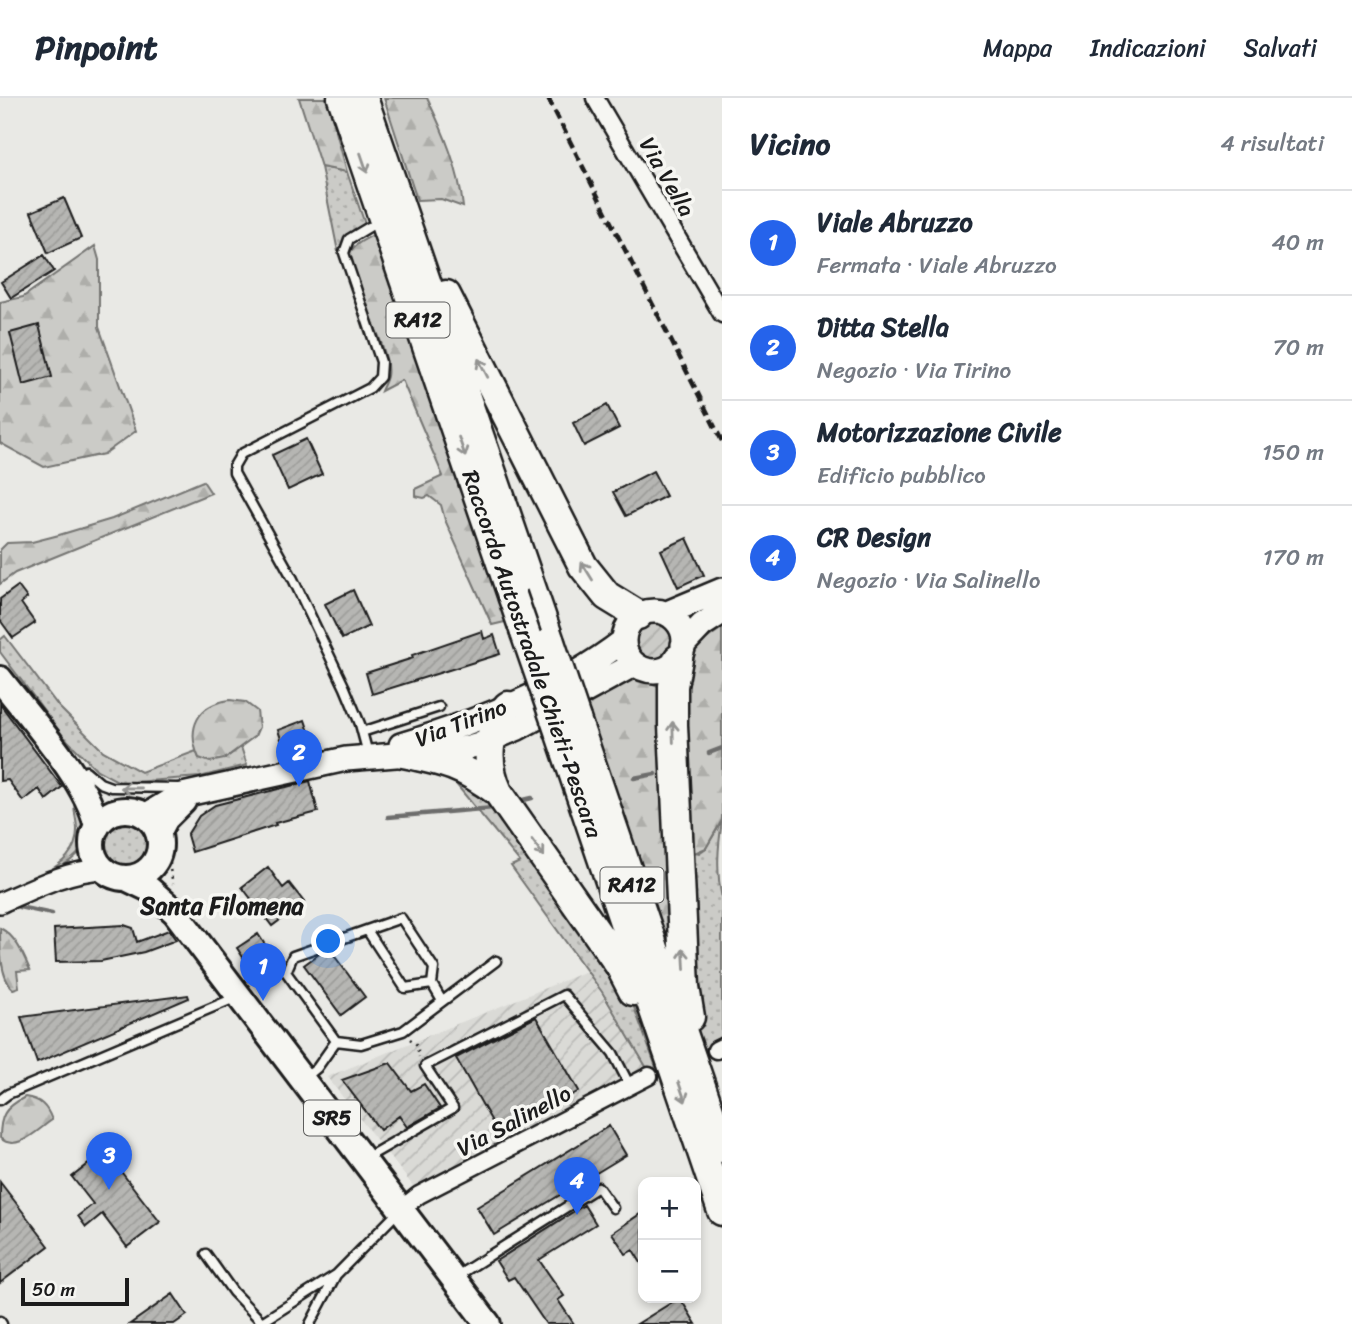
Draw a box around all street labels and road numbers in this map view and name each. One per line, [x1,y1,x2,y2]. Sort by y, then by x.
street label: Via Vella [628,129,706,225]
road number: RA12 [386,302,450,338]
street label: Raccordo Autostradale Chieti-Pescara [450,464,615,844]
street label: Via Tirino [409,687,513,759]
road number: RA12 [600,868,664,902]
street label: Via Salinello [449,1074,579,1168]
road number: SR5 [304,1100,360,1136]

